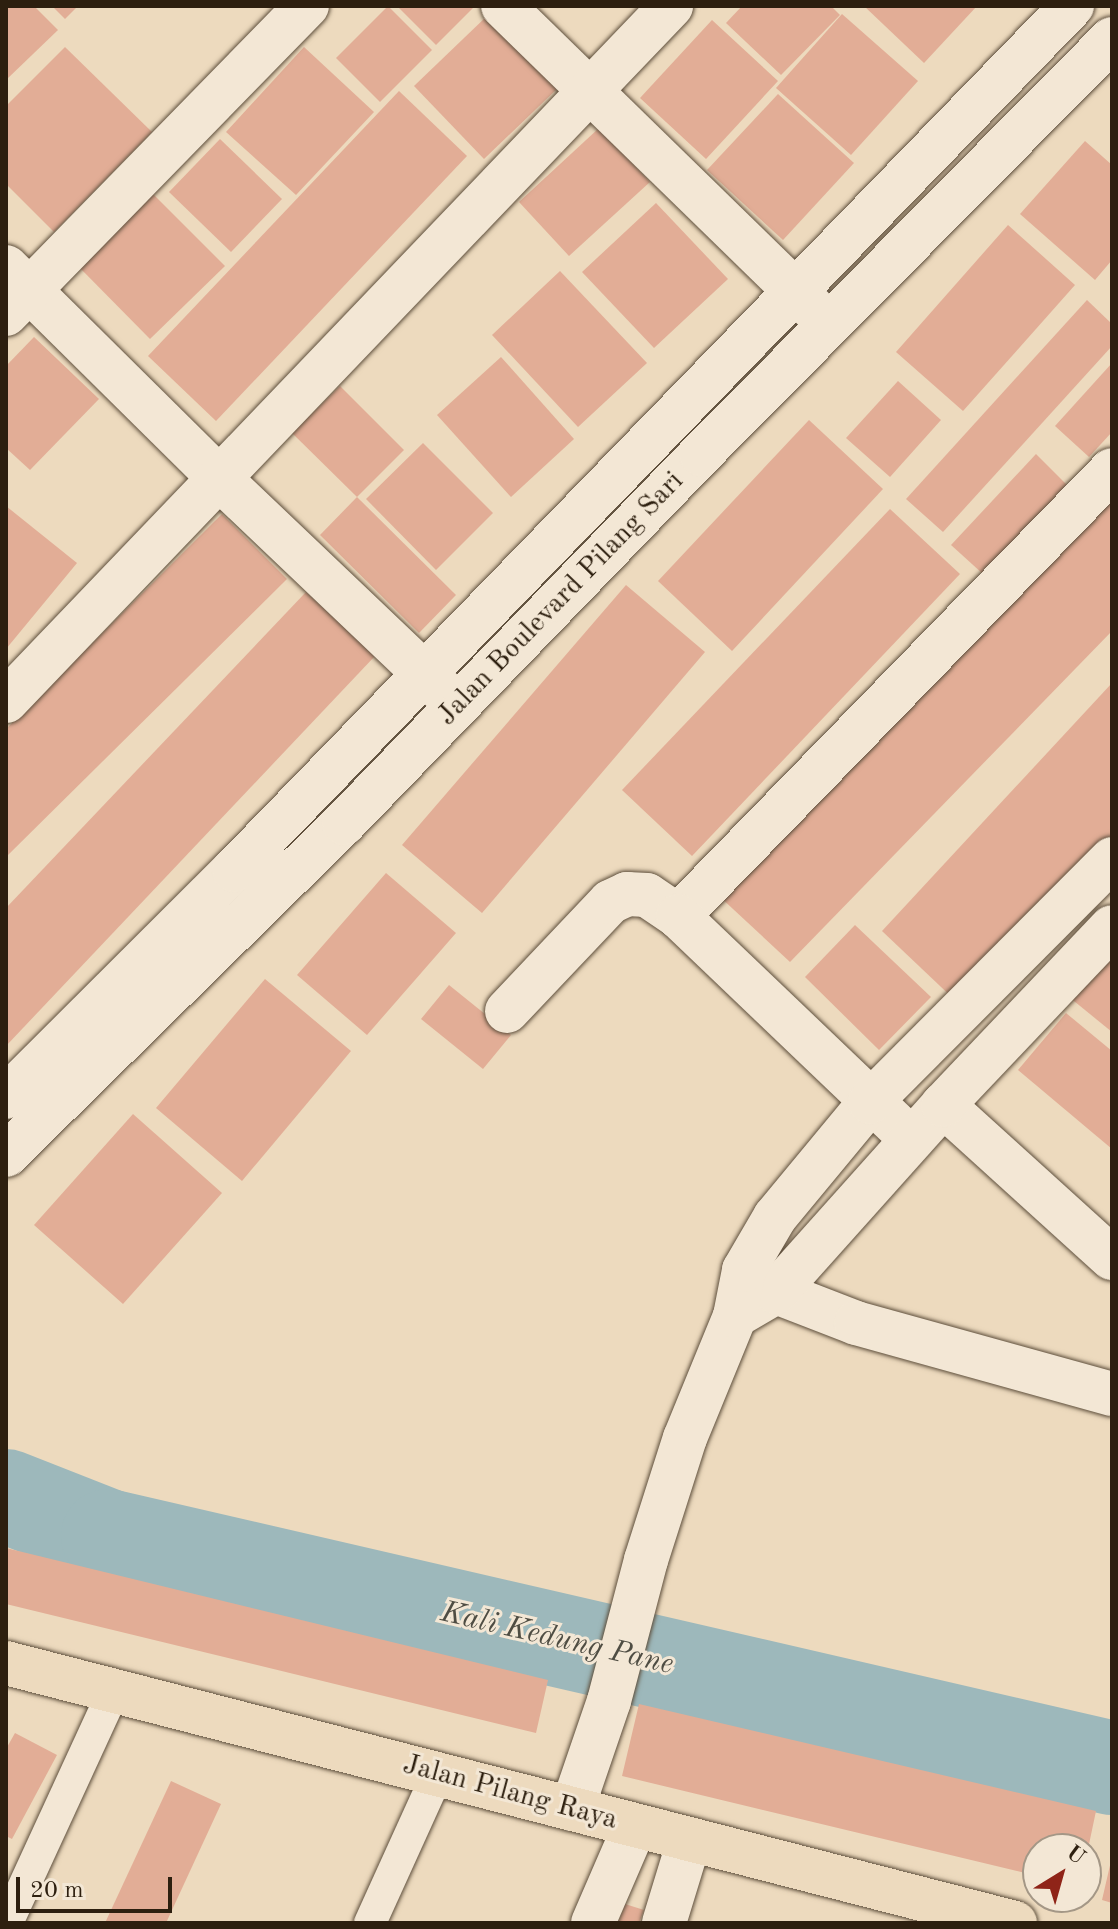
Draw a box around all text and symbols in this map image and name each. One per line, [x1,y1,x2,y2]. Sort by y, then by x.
street label: Jalan Boulevard Pilang Sari [431,465,691,733]
water label: Kali Kedung Pane [437,1595,677,1683]
street label: Jalan Pilang Raya [399,1748,621,1838]
north arrow [1022,1833,1102,1913]
text: U [1062,1841,1089,1869]
scale bar [20,1861,176,1911]
text: 20 m [30,1879,84,1903]

